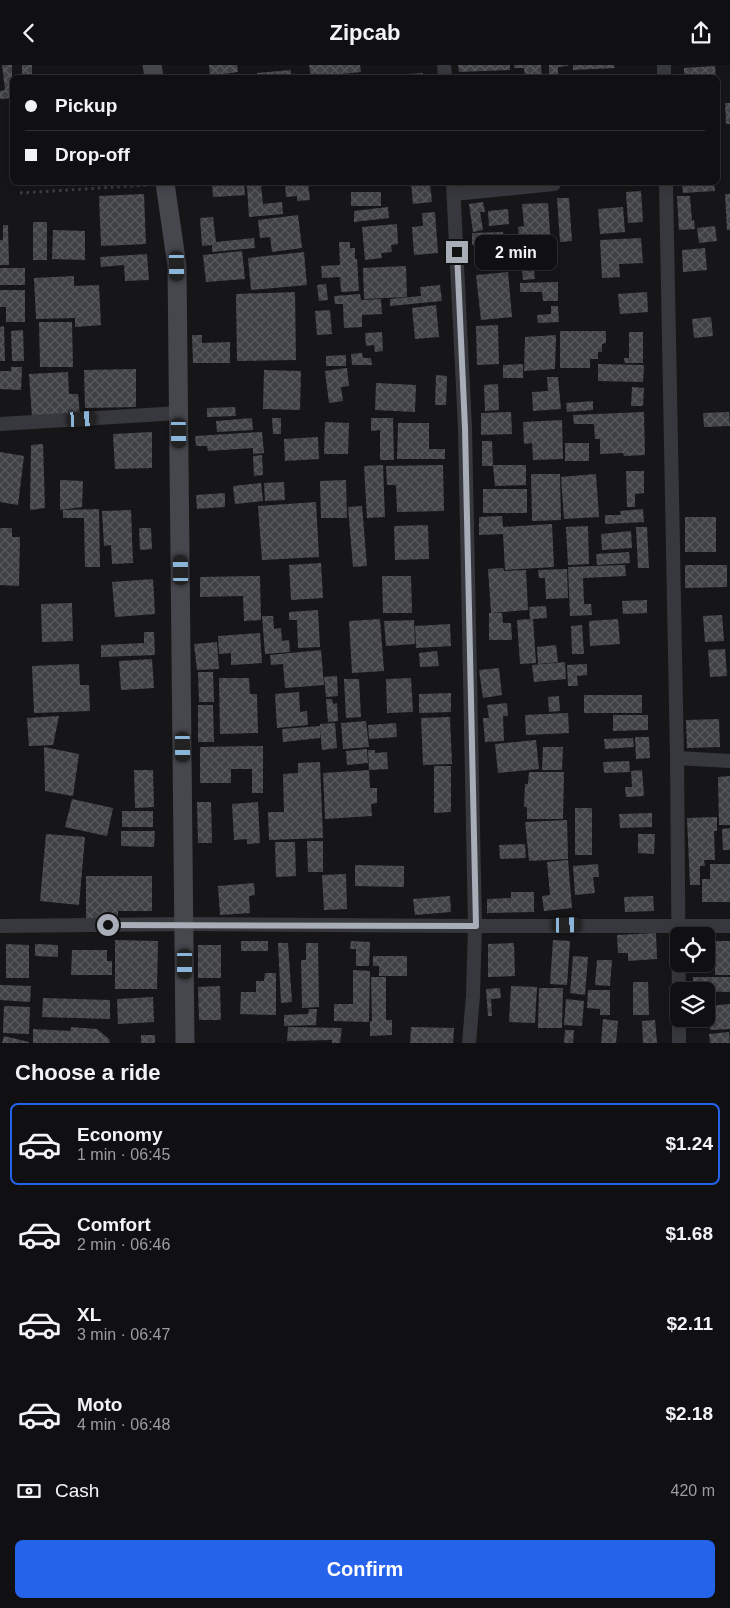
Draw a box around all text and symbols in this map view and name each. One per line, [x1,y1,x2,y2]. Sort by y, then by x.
icon: back [15,19,43,47]
icon: share [687,19,715,47]
text: Zipcab [330,20,400,45]
text: Pickup [55,95,117,116]
text: Drop-off [55,144,130,165]
callout: 2 min [474,235,557,269]
route end [446,241,468,263]
text: 2 min [495,244,537,261]
car [169,251,184,281]
car [66,411,97,427]
car [171,418,186,448]
car [173,555,188,585]
car [175,732,190,762]
route start [97,914,119,936]
car [551,917,582,933]
map controls [670,927,715,1027]
button: locate [670,927,715,972]
car [177,949,192,979]
button: layers [670,982,715,1027]
text: Choose a ride [15,1060,160,1085]
icon: car [17,1122,62,1167]
text: Economy [77,1124,163,1145]
text: $1.24 [665,1133,713,1154]
text: 1 min · 06:45 [77,1146,170,1163]
icon: car [17,1212,62,1257]
text: Comfort [77,1214,151,1235]
text: $1.68 [665,1223,713,1244]
text: 2 min · 06:46 [77,1236,170,1253]
icon: car [17,1302,62,1347]
text: XL [77,1304,101,1325]
text: $2.11 [667,1313,713,1334]
text: 3 min · 06:47 [77,1326,170,1343]
icon: car [17,1392,62,1437]
text: Moto [77,1394,122,1415]
text: $2.18 [665,1403,713,1424]
text: 4 min · 06:48 [77,1416,170,1433]
icon: cash [15,1477,43,1505]
text: Cash [55,1480,99,1501]
text: 420 m [671,1482,715,1499]
button: Confirm [15,1540,715,1598]

